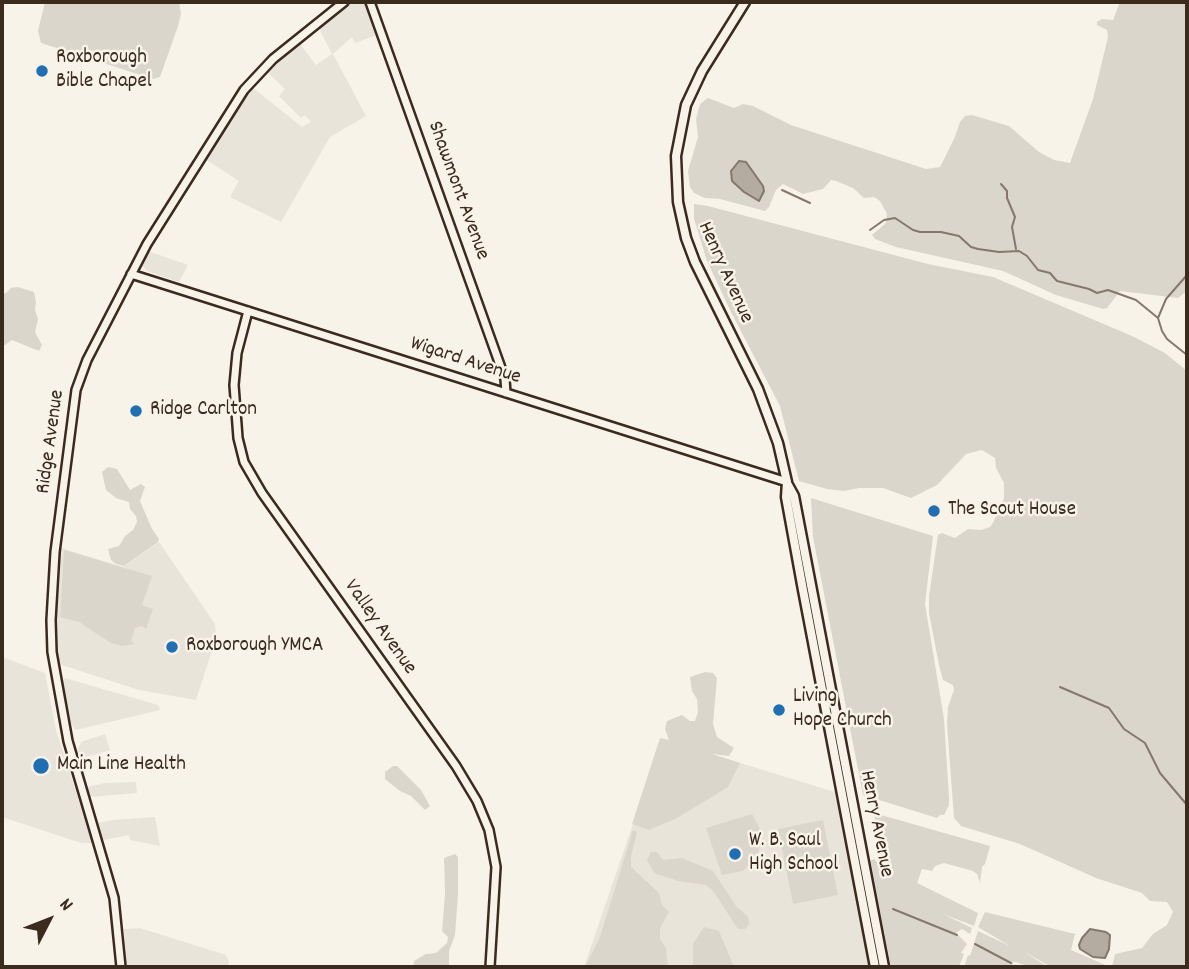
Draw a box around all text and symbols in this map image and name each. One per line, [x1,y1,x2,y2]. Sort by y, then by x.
place label: Roxborough Bible Chapel [56,46,152,96]
marker: Roxborough Bible Chapel [34,63,50,79]
street label: Shawmont Avenue [420,118,494,264]
street label: Henry Avenue [690,218,758,328]
street label: Wigard Avenue [406,332,524,392]
street label: Ridge Avenue [32,388,72,496]
place label: Ridge Carlton [150,398,257,424]
marker: Ridge Carlton [128,403,144,419]
place label: The Scout House [948,498,1076,524]
marker: The Scout House [926,503,942,519]
street label: Valley Avenue [337,576,421,680]
place label: Roxborough YMCA [186,634,323,660]
marker: Roxborough YMCA [164,639,180,655]
place label: Living Hope Church [793,685,892,735]
marker: Living Hope Church [771,702,787,718]
place label: Main Line Health [57,753,186,779]
marker: Main Line Health [31,756,51,776]
street label: Henry Avenue [852,768,898,880]
place label: W. B. Saul High School [749,829,838,879]
marker: W. B. Saul High School [727,846,743,862]
north arrow [14,885,84,955]
text: N [52,893,78,918]

